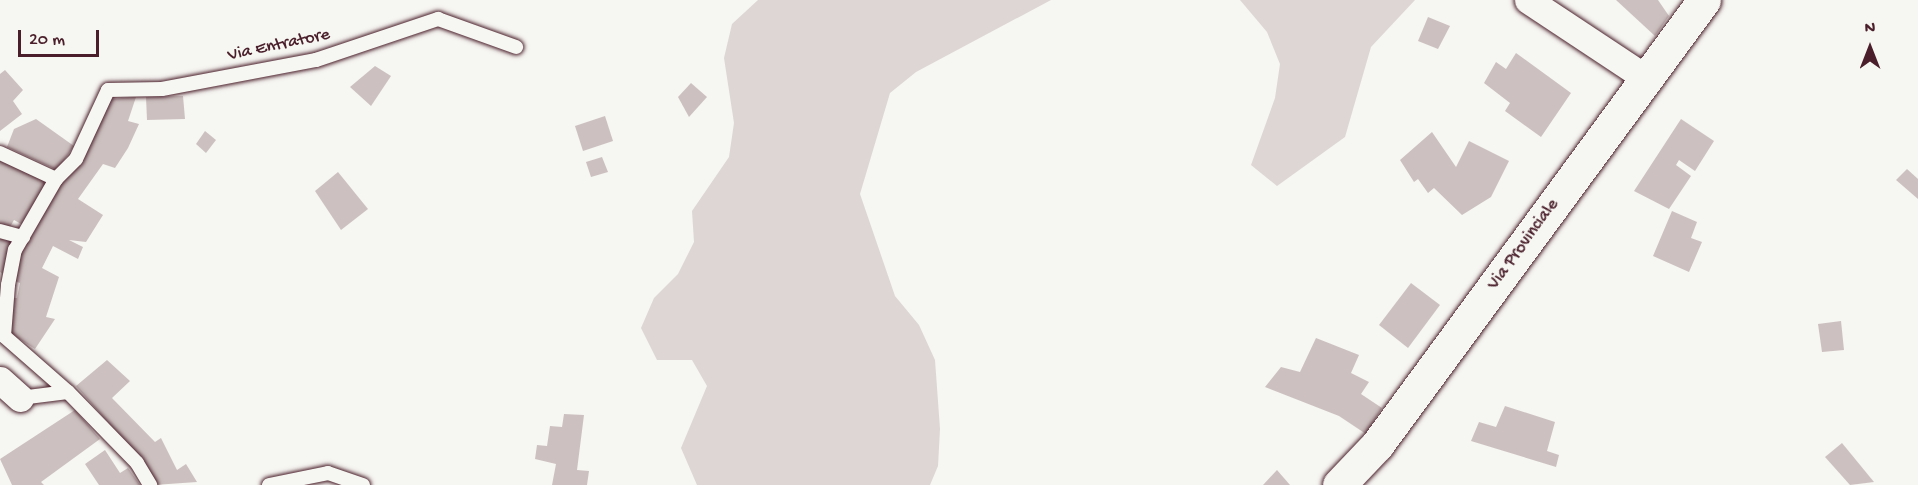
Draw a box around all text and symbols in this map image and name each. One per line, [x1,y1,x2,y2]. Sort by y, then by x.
scale bar [21,18,102,56]
north arrow [1840,18,1900,78]
text: N [1865,20,1875,39]
street label: Via Entratore [226,25,332,67]
text: 20 m [29,30,65,51]
street label: Via Provinciale [1484,195,1564,295]

